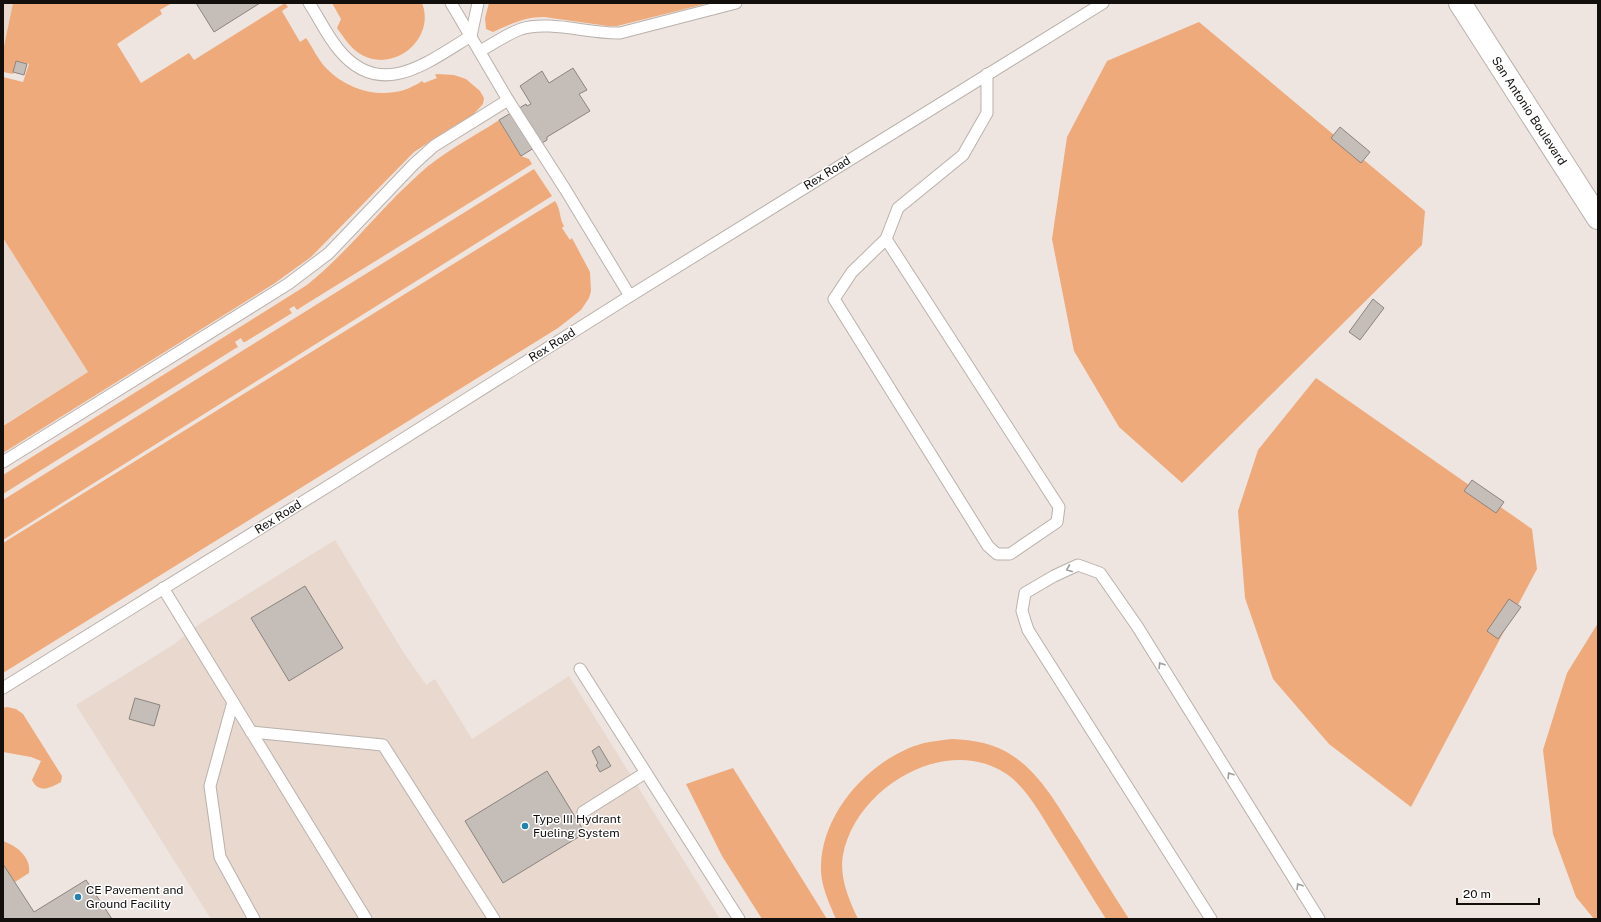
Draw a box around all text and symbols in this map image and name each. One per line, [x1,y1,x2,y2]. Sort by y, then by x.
street label: San Antonio Boulevard [1489,54,1569,168]
street label: Rex Road [801,153,853,193]
street label: Rex Road [526,325,578,365]
street label: Rex Road [252,497,304,537]
one-way arrow [1065,565,1072,573]
one-way arrow [1159,662,1166,669]
one-way arrow [1228,773,1235,780]
place label: Type III Hydrant Fueling System [533,812,621,840]
marker: Type III Hydrant Fueling System [520,821,530,831]
scale bar [1457,880,1539,906]
place label: CE Pavement and Ground Facility [86,883,183,911]
one-way arrow [1296,883,1303,890]
text: 20 m [1463,887,1491,901]
marker: CE Pavement and Ground Facility [73,892,83,902]

